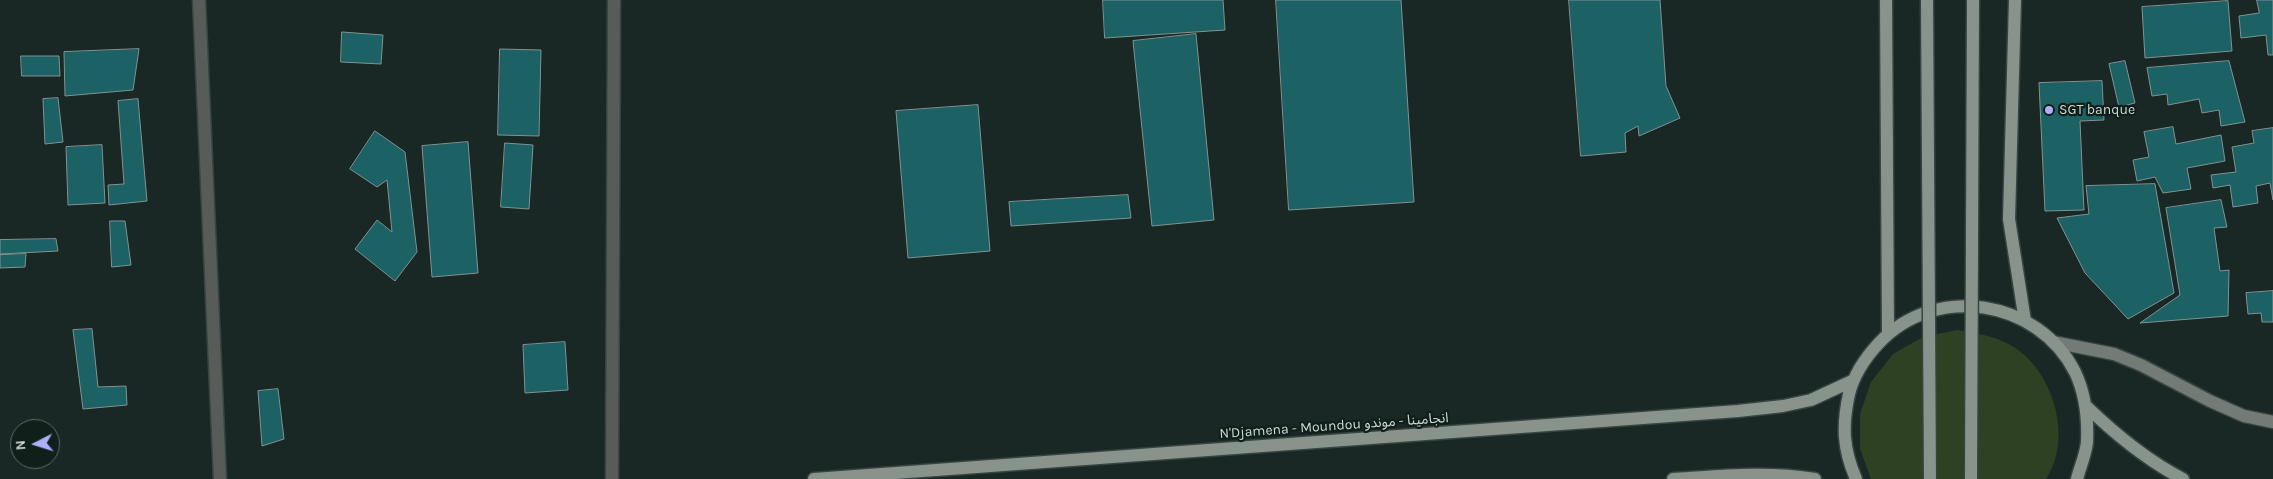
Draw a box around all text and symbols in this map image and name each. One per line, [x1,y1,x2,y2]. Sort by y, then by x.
place label: SGT banque [2059,102,2135,118]
marker: SGT banque [2043,104,2055,116]
street label: N'Djamena - Moundou انجامينا - موندو [1219,410,1449,442]
north arrow [10,419,60,469]
text: N [12,440,29,451]

